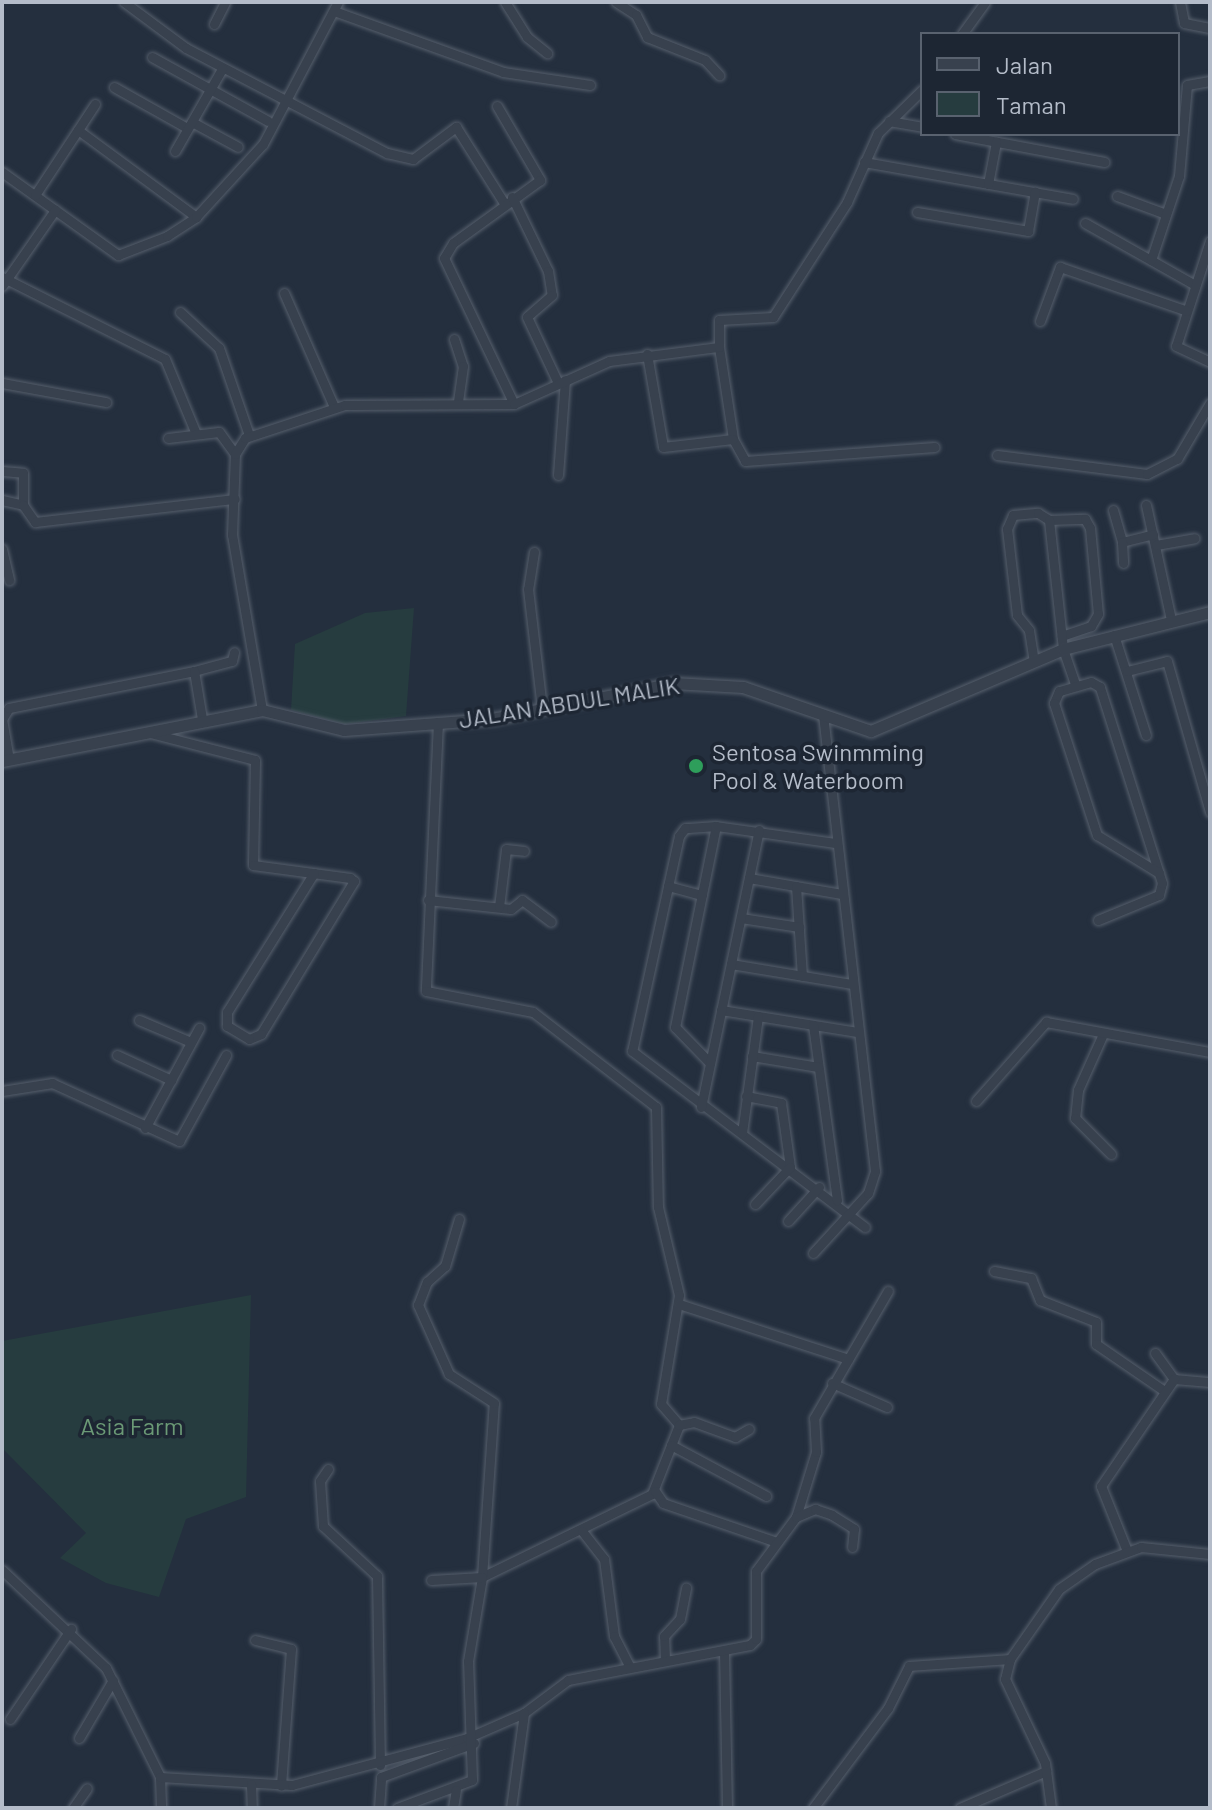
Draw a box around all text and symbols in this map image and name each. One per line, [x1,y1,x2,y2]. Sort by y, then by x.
legend [920,32,1180,136]
text: Jalan [996,50,1053,79]
text: Taman [996,90,1067,119]
street label: JALAN ABDUL MALIK [457,670,681,734]
place label: Sentosa Swinmming Pool & Waterboom [712,738,924,794]
marker: Sentosa Swinmming Pool & Waterboom [687,757,705,775]
park label: Asia Farm [80,1412,184,1440]

